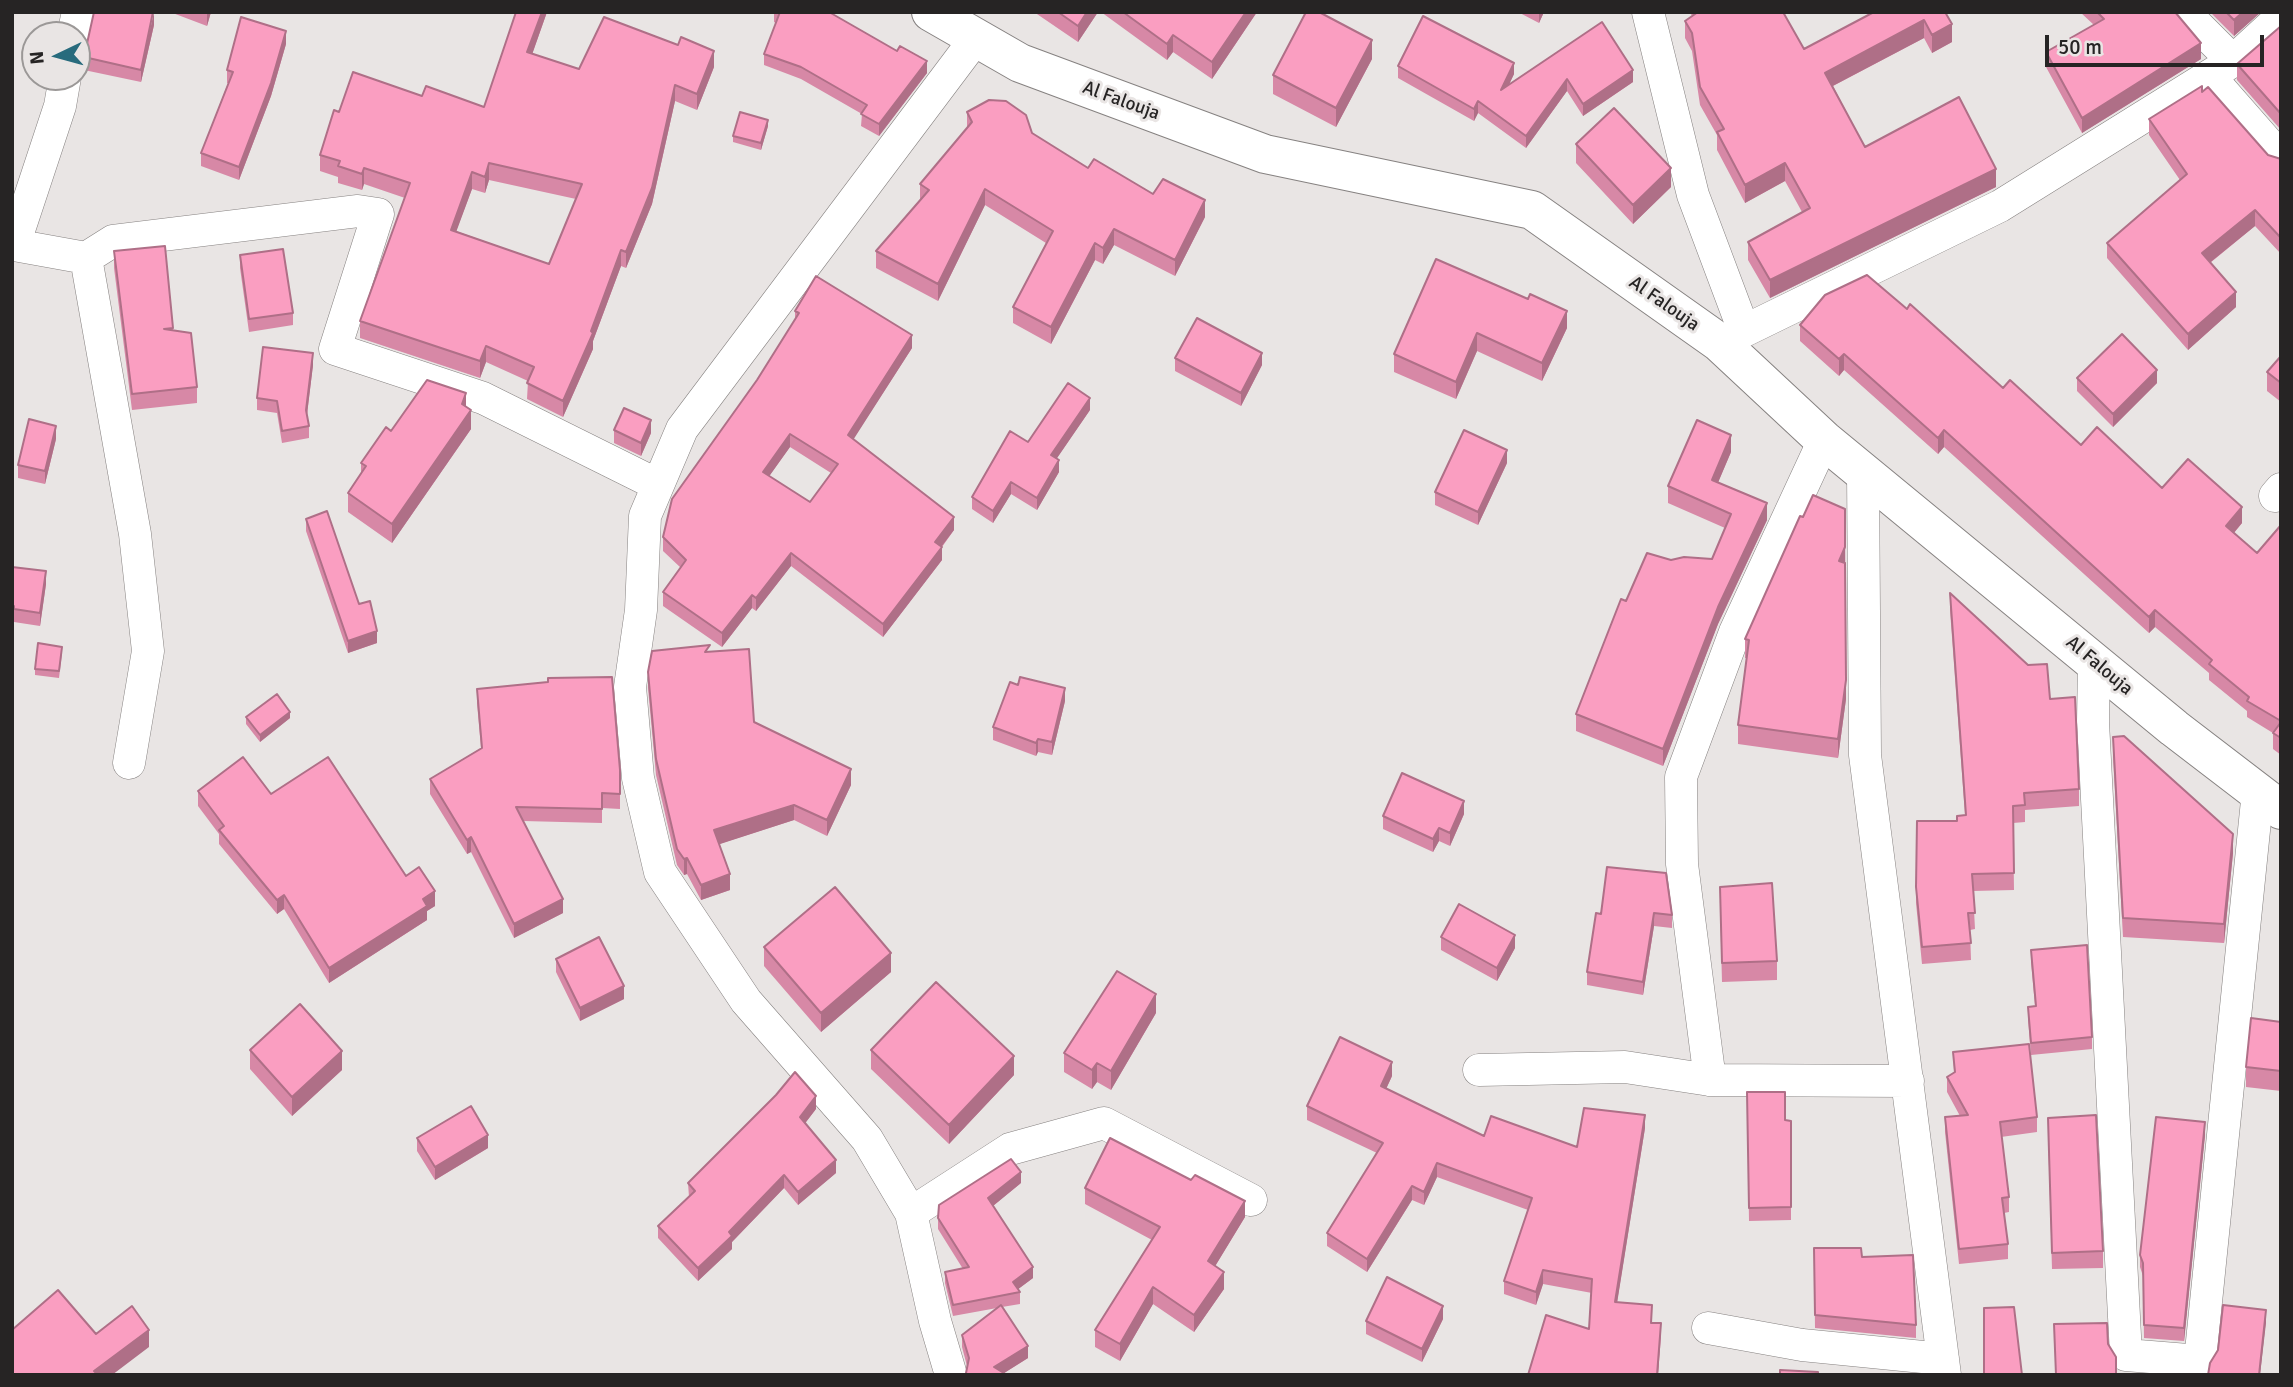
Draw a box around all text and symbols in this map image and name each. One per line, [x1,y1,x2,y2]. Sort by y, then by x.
north arrow [21,21,91,91]
scale bar [2048,21,2267,65]
text: 50 m [2058,34,2102,60]
text: N [25,50,50,65]
street label: Al Falouja [1079,77,1163,125]
street label: Al Falouja [1624,272,1704,336]
street label: Al Falouja [2061,631,2137,701]

